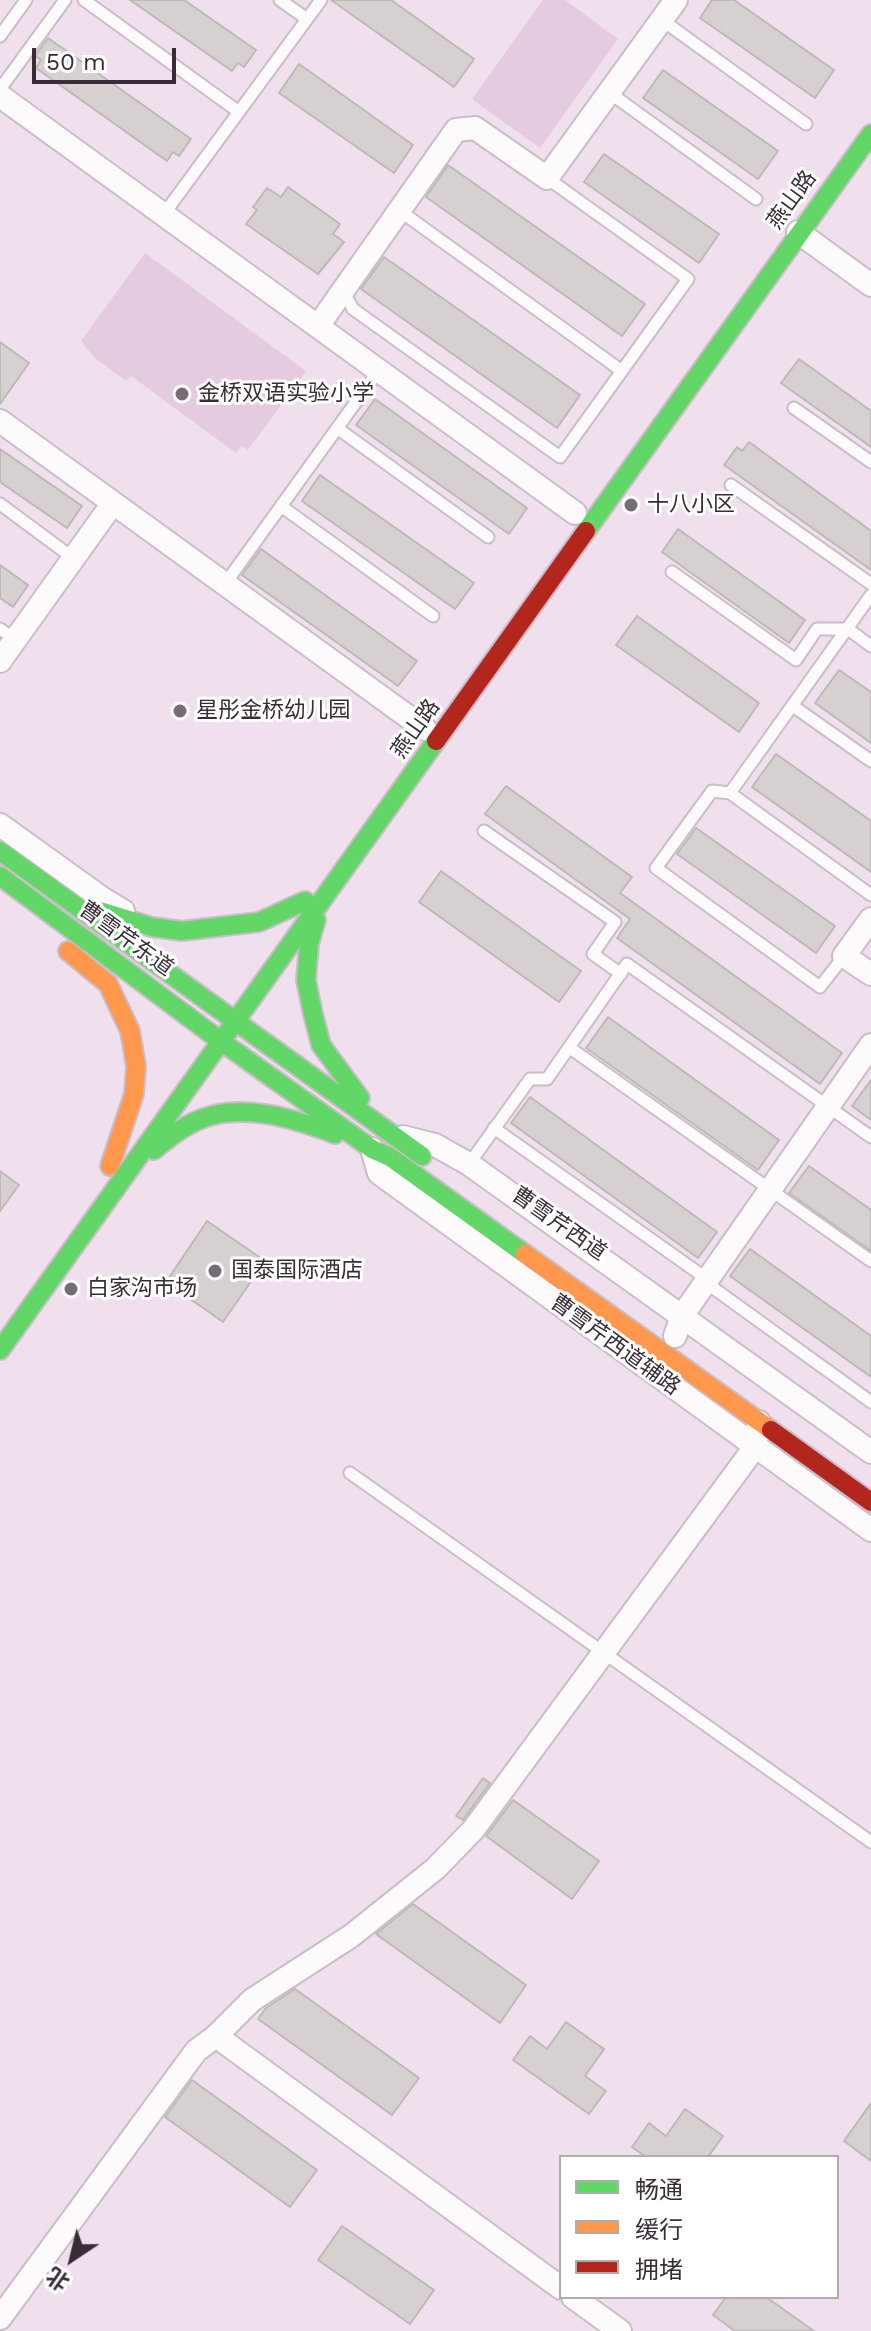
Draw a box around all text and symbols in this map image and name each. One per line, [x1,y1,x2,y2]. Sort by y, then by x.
scale bar [36,32,180,82]
text: 50 m [46,48,106,76]
street label: 燕山路 [762,166,822,234]
place label: 金桥双语实验小学 [198,381,374,407]
marker: 金桥双语实验小学 [173,385,191,403]
place label: 十八小区 [647,492,735,518]
marker: 十八小区 [622,496,640,514]
street label: 燕山路 [386,694,446,764]
place label: 星彤金桥幼儿园 [196,698,350,724]
marker: 星彤金桥幼儿园 [171,702,189,720]
street label: 曹雪芹东道 [74,896,178,982]
street label: 曹雪芹西道 [506,1182,612,1266]
place label: 国泰国际酒店 [231,1258,363,1284]
marker: 国泰国际酒店 [206,1262,224,1280]
place label: 白家沟市场 [87,1276,197,1302]
marker: 白家沟市场 [62,1280,80,1298]
street label: 曹雪芹西道辅路 [545,1289,685,1401]
legend [559,2155,839,2299]
text: 畅通 [635,2176,683,2204]
text: 缓行 [635,2216,683,2244]
north arrow [32,2219,112,2299]
text: 拥堵 [635,2256,683,2284]
text: 北 [42,2263,74,2296]

